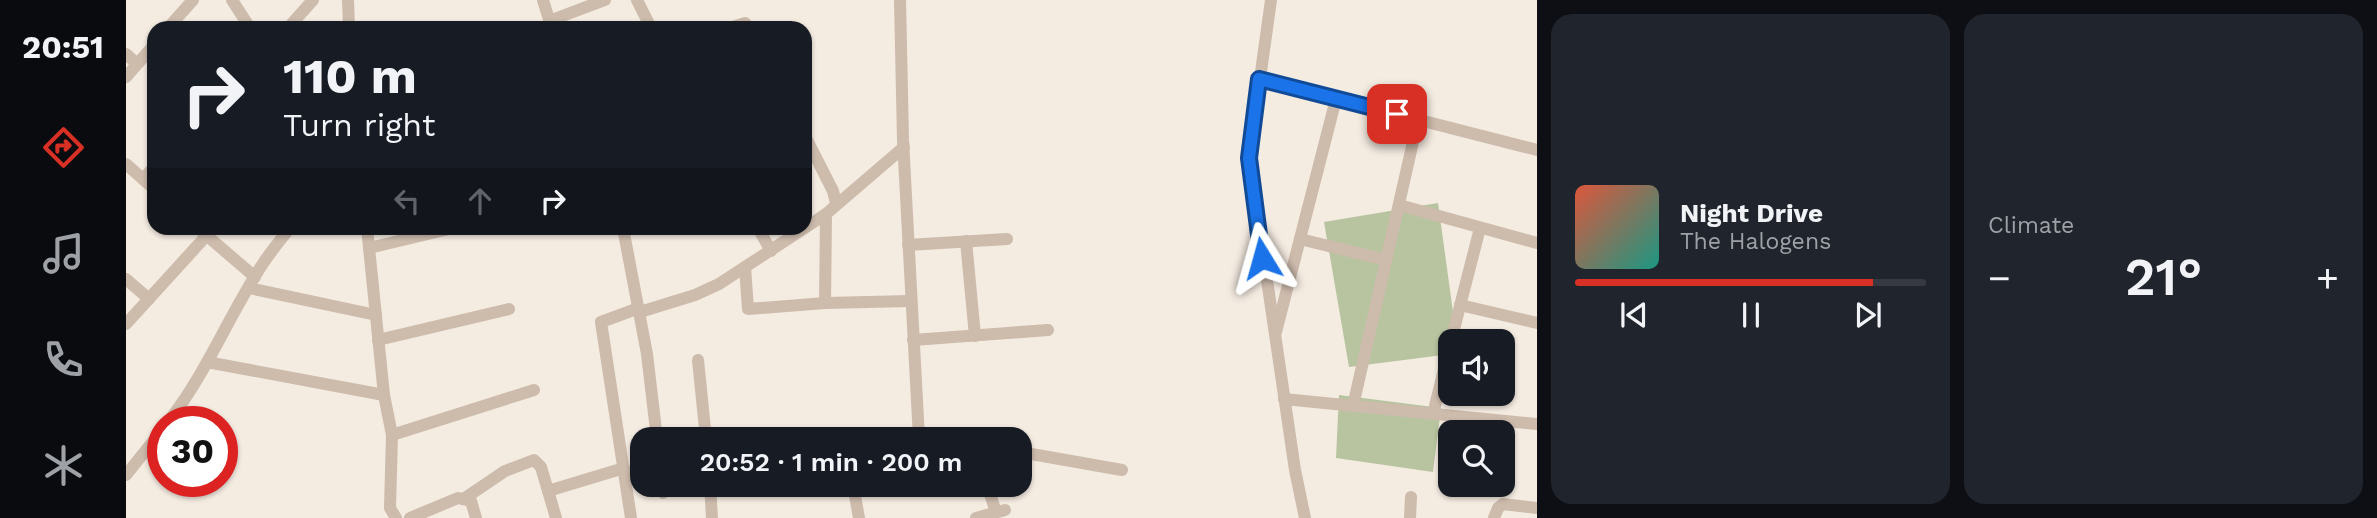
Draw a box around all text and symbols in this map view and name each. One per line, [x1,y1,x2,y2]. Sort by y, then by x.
text: 20:51 [22,28,104,66]
text: 110 m [283,47,417,105]
icon: right [168,49,259,140]
pin [1367,84,1427,144]
icon: arrive [1378,95,1416,133]
text: Turn right [283,106,435,144]
icon: directions [39,123,88,172]
icon: left [388,182,426,220]
icon: ahead [461,182,499,220]
icon: right [534,182,572,220]
text: Night Drive [1680,198,1823,228]
text: Climate [1988,212,2074,239]
position arrow [1225,221,1299,295]
text: The Halogens [1680,228,1831,255]
icon: music [39,229,88,278]
text: 21° [2125,247,2202,308]
text: − [1988,256,2011,300]
text: + [2316,256,2339,300]
icon: previous [1615,296,1653,334]
icon: pause [1732,296,1770,334]
icon: next [1849,296,1887,334]
map controls [1438,329,1515,497]
button: sound [1438,329,1515,406]
icon: phone [39,335,88,384]
speed limit sign: 30 [147,406,238,497]
button: search [1438,420,1515,497]
icon: climate [39,441,88,490]
text: 20:52 · 1 min · 200 m [700,447,962,477]

